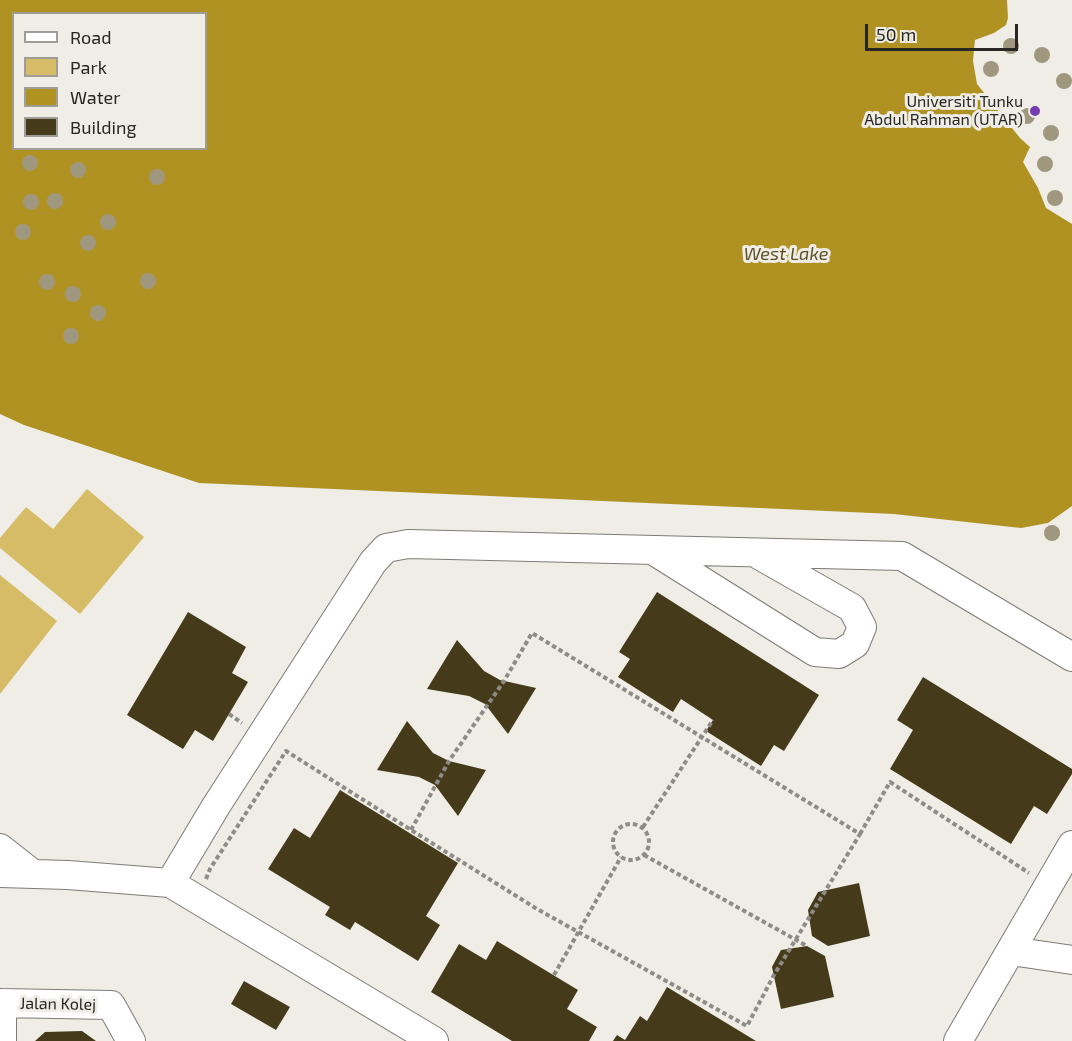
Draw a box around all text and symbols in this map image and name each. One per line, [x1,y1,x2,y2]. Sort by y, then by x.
legend [12,12,207,150]
scale bar [868,12,1021,50]
text: 50 m [876,23,916,45]
text: Road [70,26,111,48]
text: Park [70,56,107,78]
text: Water [70,86,120,108]
place label: Universiti Tunku Abdul Rahman (UTAR) [864,92,1023,130]
marker: Universiti Tunku Abdul Rahman (UTAR) [1028,104,1042,118]
text: Building [70,116,137,138]
water label: West Lake [744,243,828,265]
street label: Jalan Kolej [20,994,96,1014]

